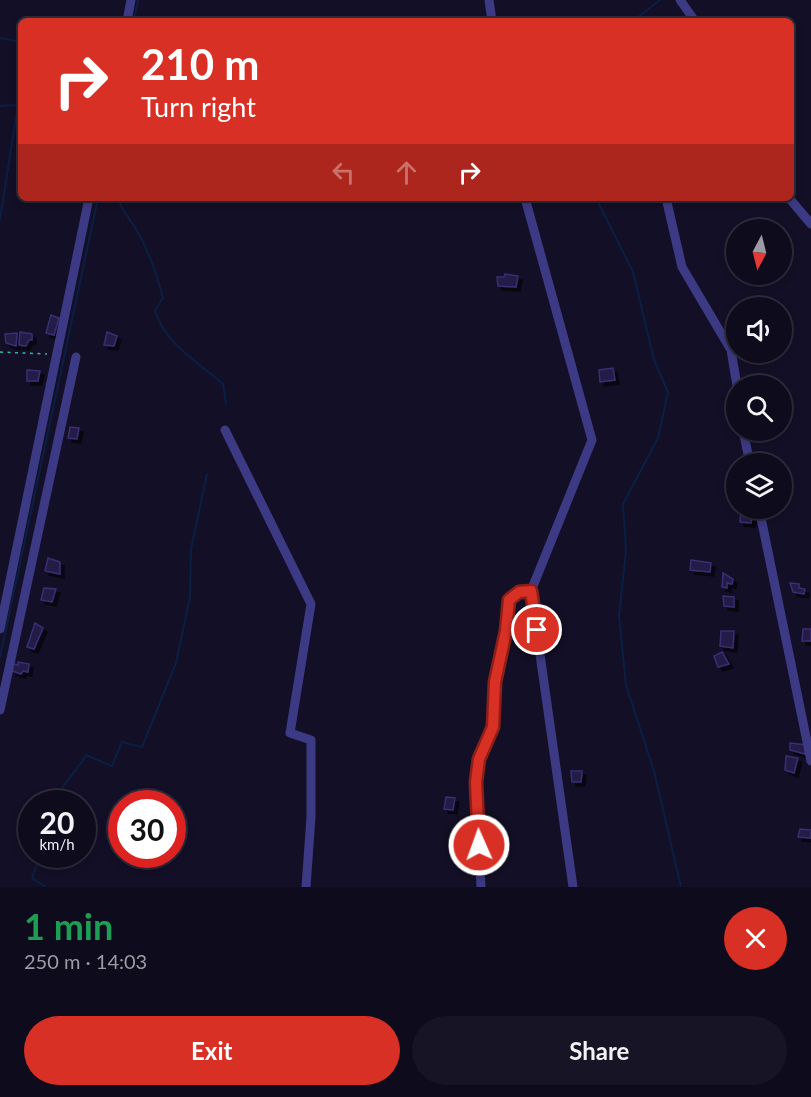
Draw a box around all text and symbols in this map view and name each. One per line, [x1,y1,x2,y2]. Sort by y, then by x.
text: 210 m [141,39,259,89]
icon: right [42,42,120,120]
text: Turn right [141,90,256,123]
icon: left [327,156,360,189]
icon: ahead [390,156,423,189]
icon: right [453,156,486,189]
north arrow [726,219,792,285]
map controls [726,219,792,519]
button: sound [726,297,792,363]
button: search [726,375,792,441]
button: layers [726,453,792,519]
pin [511,604,562,655]
icon: arrive [520,613,553,646]
speed limit sign: 30 [108,790,186,868]
text: 20 [40,804,74,840]
position arrow [447,813,511,877]
text: km/h [39,835,75,853]
text: 1 min [24,904,113,948]
button: close [724,907,787,970]
text: 250 m · 14:03 [24,949,147,973]
button: Exit [24,1016,400,1085]
button: Share [412,1016,787,1085]

